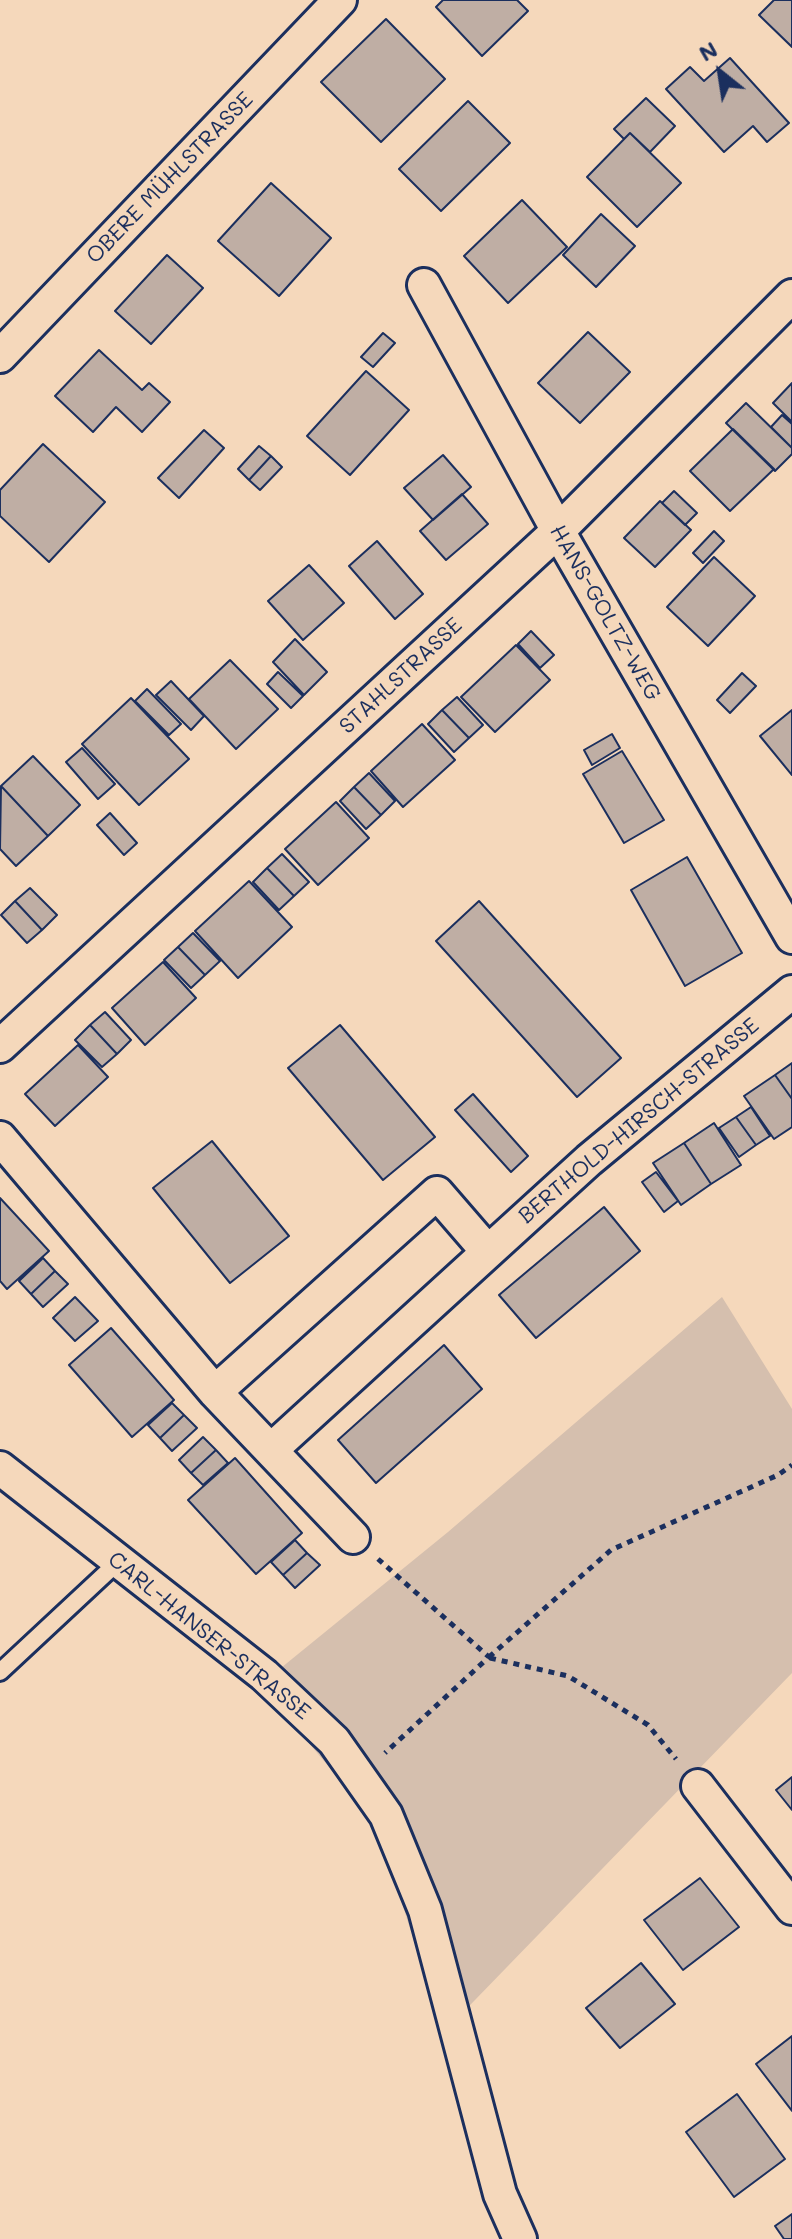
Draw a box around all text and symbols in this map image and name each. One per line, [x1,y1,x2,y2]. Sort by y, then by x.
north arrow [680,32,760,112]
text: N [693,34,722,68]
street label: OBERE MÜHLSTRASSE [81,87,259,269]
street label: HANS-GOLTZ-WEG [544,520,666,706]
street label: STAHLSTRASSE [334,612,468,740]
street label: BERTHOLD-HIRSCH-STRASSE [513,1013,765,1229]
street label: CARL-HANSER-STRASSE [102,1546,316,1726]

